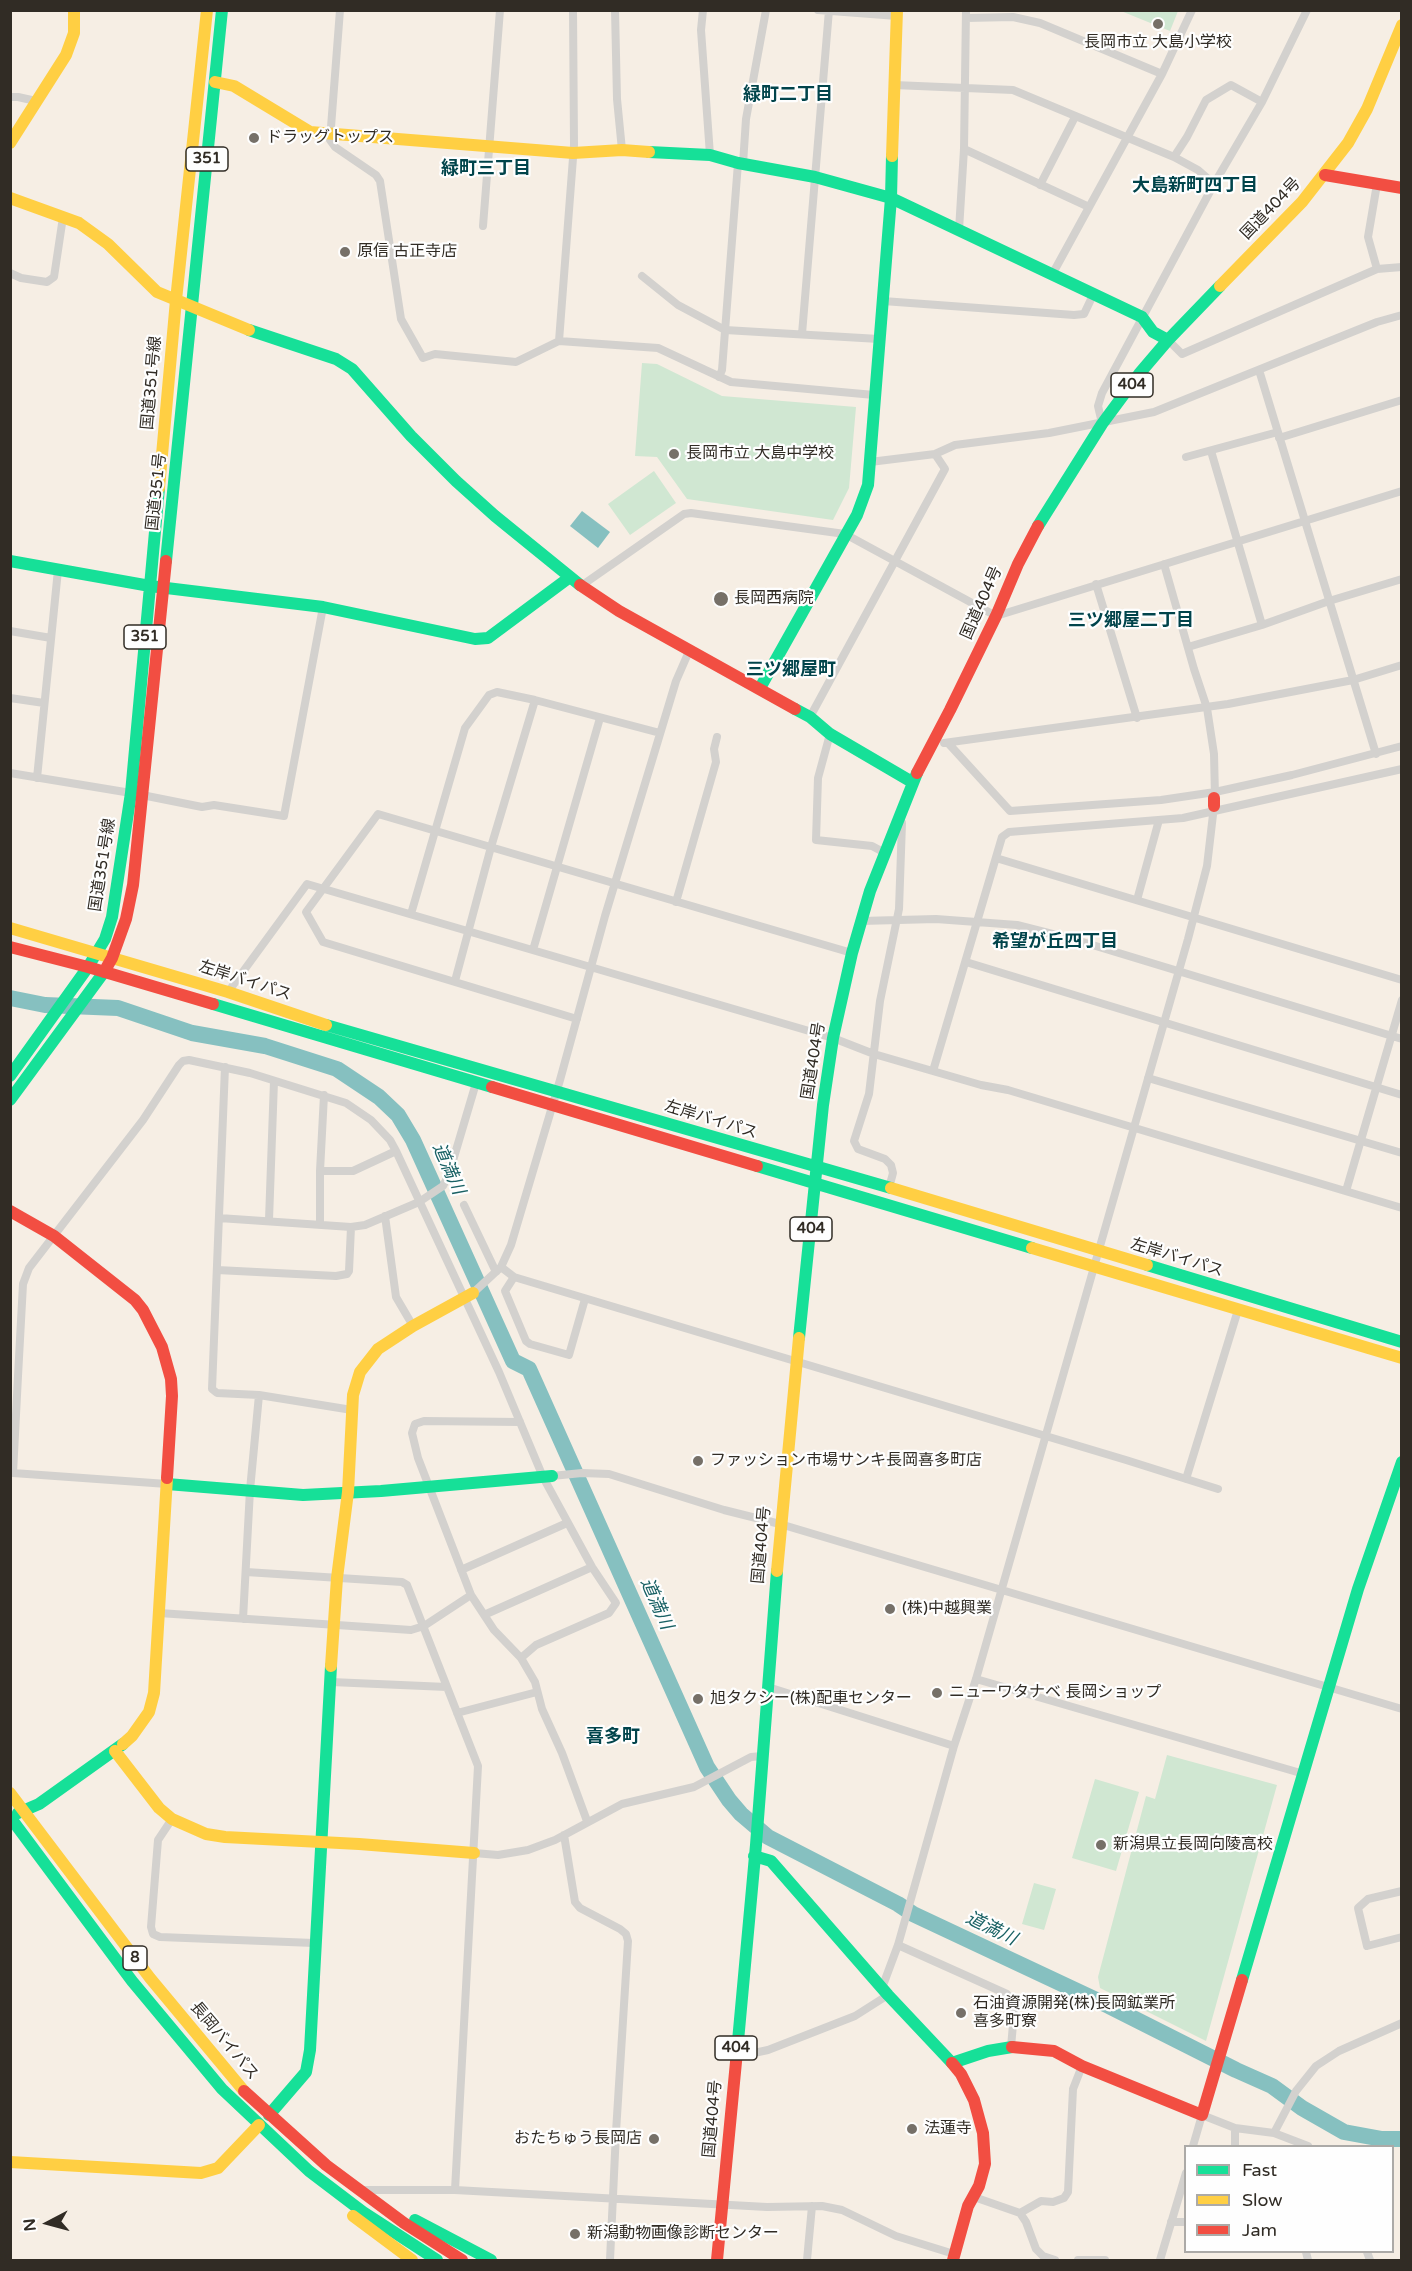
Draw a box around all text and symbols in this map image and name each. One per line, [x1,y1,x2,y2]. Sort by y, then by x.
marker: 長岡市立 大島小学校 [1151,17,1165,31]
place label: 長岡市立 大島小学校 [1084,33,1232,53]
district label: 緑町二丁目 [743,84,833,106]
place label: ドラッグトップス [266,128,394,148]
marker: ドラッグトップス [247,131,261,145]
road number: 351 [186,147,228,171]
district label: 緑町三丁目 [441,158,531,180]
street label: 国道404号 [1237,174,1305,244]
district label: 大島新町四丁目 [1132,175,1258,197]
place label: 原信 古正寺店 [357,242,457,262]
marker: 原信 古正寺店 [338,245,352,259]
street label: 国道351号線 [138,335,166,431]
road number: 404 [1111,373,1153,397]
place label: 長岡市立 大島中学校 [686,444,834,464]
marker: 長岡市立 大島中学校 [667,447,681,461]
street label: 国道351号 [143,452,171,532]
street label: 国道404号 [957,563,1007,643]
place label: 長岡西病院 [734,589,814,609]
marker: 長岡西病院 [712,590,730,608]
district label: 三ツ郷屋二丁目 [1068,610,1194,632]
road number: 351 [124,625,166,649]
district label: 三ツ郷屋町 [746,659,836,681]
street label: 国道351号線 [86,817,120,913]
district label: 希望が丘四丁目 [992,931,1118,953]
street label: 左岸バイパス [196,957,294,1005]
street label: 国道404号 [798,1021,830,1101]
street label: 左岸バイパス [662,1097,760,1143]
water label: 道満川 [427,1140,469,1198]
road number: 404 [790,1217,832,1241]
street label: 左岸バイパス [1128,1235,1226,1281]
place label: ファッション市場サンキ長岡喜多町店 [710,1451,982,1471]
marker: ファッション市場サンキ長岡喜多町店 [691,1454,705,1468]
street label: 国道404号 [749,1505,775,1585]
water label: 道満川 [635,1575,677,1633]
place label: (株)中越興業 [902,1599,992,1619]
marker: (株)中越興業 [883,1602,897,1616]
place label: ニューワタナベ 長岡ショップ [949,1683,1161,1703]
marker: ニューワタナベ 長岡ショップ [930,1686,944,1700]
place label: 旭タクシー(株)配車センター [710,1689,912,1709]
marker: 旭タクシー(株)配車センター [691,1692,705,1706]
district label: 喜多町 [586,1726,640,1748]
place label: 新潟県立長岡向陵高校 [1113,1835,1273,1855]
marker: 新潟県立長岡向陵高校 [1094,1838,1108,1852]
water label: 道満川 [962,1907,1020,1951]
road number: 8 [123,1946,147,1970]
place label: 石油資源開発(株)長岡鉱業所 喜多町寮 [973,1994,1175,2032]
street label: 長岡バイパス [186,1998,262,2084]
marker: 石油資源開発(株)長岡鉱業所 喜多町寮 [954,2006,968,2020]
road number: 404 [715,2036,757,2060]
street label: 国道404号 [700,2079,726,2159]
place label: 法蓮寺 [924,2119,972,2139]
marker: 法蓮寺 [905,2122,919,2136]
place label: おたちゅう長岡店 [514,2129,642,2149]
marker: おたちゅう長岡店 [647,2132,661,2146]
legend [1184,2145,1394,2253]
text: Fast [1242,2159,1277,2181]
text: Slow [1242,2189,1283,2211]
north arrow [18,2193,78,2253]
text: N [19,2217,41,2232]
text: Jam [1242,2219,1277,2241]
place label: 新潟動物画像診断センター [587,2224,779,2244]
marker: 新潟動物画像診断センター [568,2227,582,2241]

